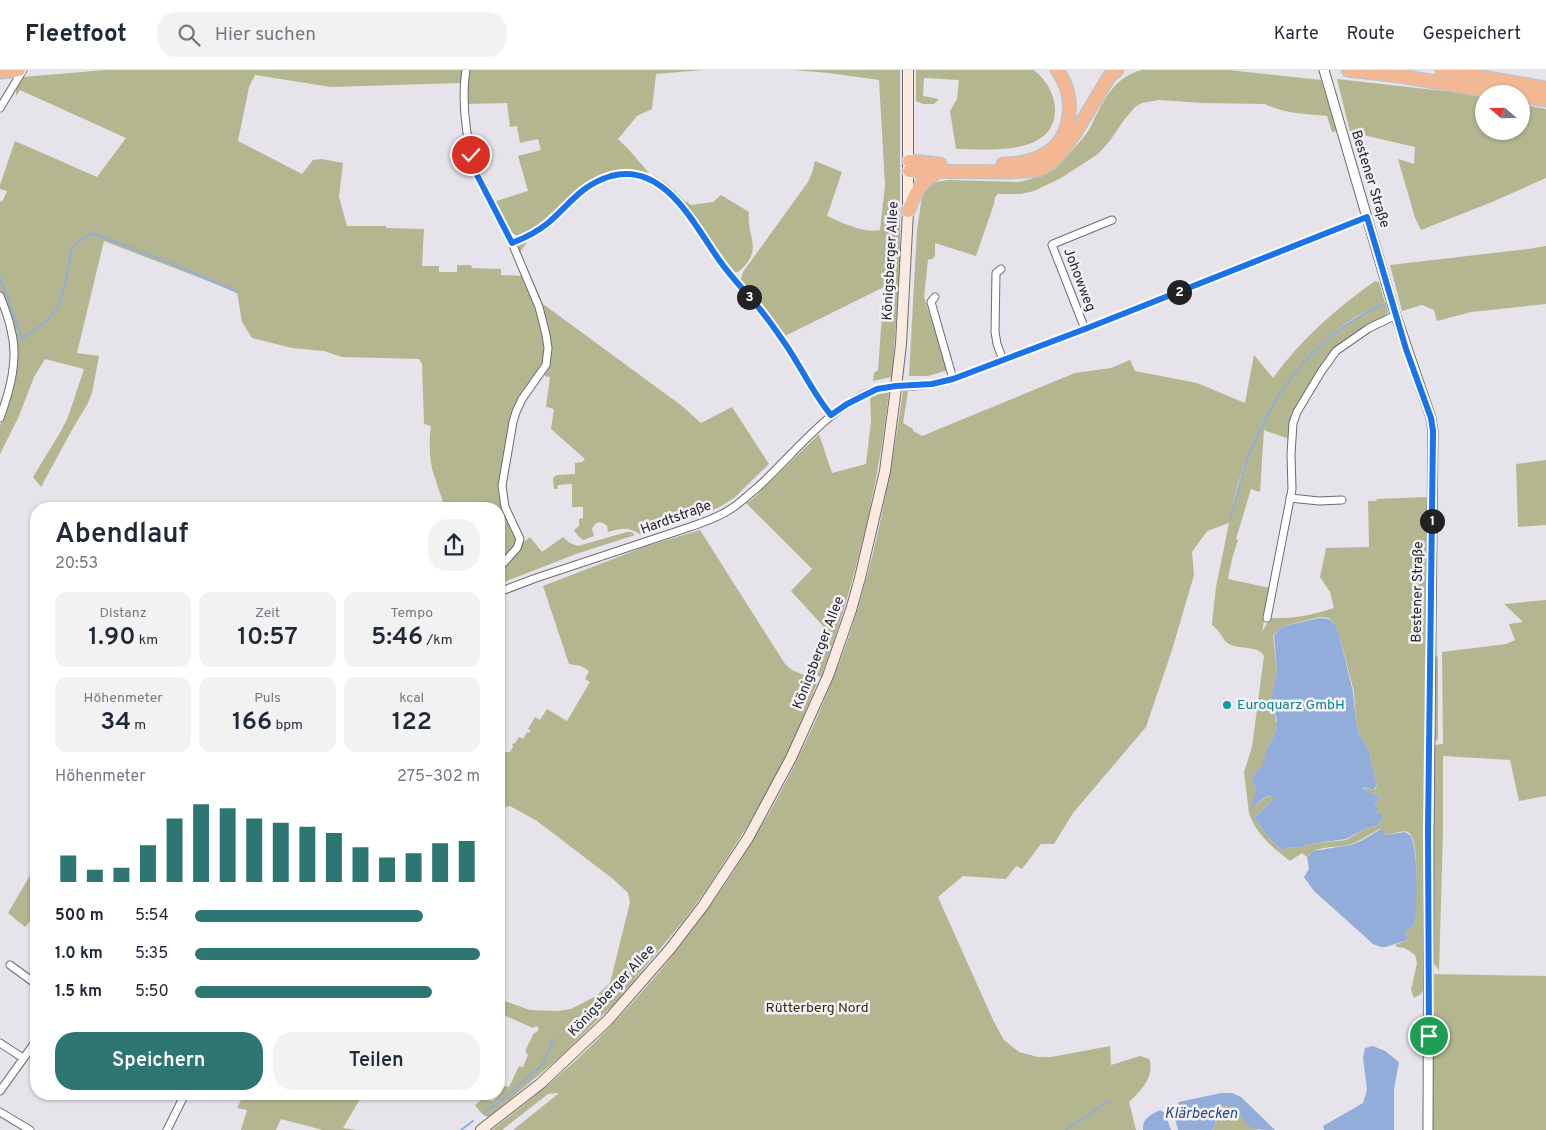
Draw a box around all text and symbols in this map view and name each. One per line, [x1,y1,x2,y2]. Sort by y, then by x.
search box [157,12,507,57]
text: Fleetfoot [25,20,127,50]
icon: search [175,21,203,49]
text: Hier suchen [215,23,316,47]
text: Karte [1274,23,1319,46]
text: Route [1347,23,1395,46]
text: Gespeichert [1423,23,1521,46]
north arrow [1475,85,1530,140]
map controls [1475,85,1530,140]
street label: Bestener Straße [1347,128,1393,230]
pin [450,134,492,176]
icon: check [457,141,485,169]
street label: Königsberger Allee [879,201,903,321]
street label: Johowweg [1059,246,1099,314]
pin: 2 [1166,280,1192,304]
pin: 3 [736,284,762,310]
text: 2 [1175,284,1184,301]
text: 3 [745,289,754,306]
street label: Hardtstraße [638,497,714,539]
pin: 1 [1420,508,1444,534]
text: 1 [1430,513,1435,530]
text: Abendlauf [55,517,188,553]
button: share [428,519,480,571]
street label: Bestener Straße [1409,541,1427,643]
text: 20:53 [55,554,98,574]
street label: Königsberger Allee [790,594,848,712]
text: Distanz [100,605,147,622]
text: Zeit [255,605,280,622]
text: Tempo [391,605,433,622]
text: 1.90 [88,622,135,654]
text: 10:57 [237,622,298,654]
text: 5:46 [371,622,423,654]
text: km [135,632,158,649]
text: /km [423,632,453,649]
text: Höhenmeter [84,690,163,707]
text: Puls [254,690,281,707]
text: kcal [399,690,424,707]
place label: Euroquarz GmbH [1237,697,1345,714]
marker: Euroquarz GmbH [1221,699,1233,711]
text: 34 [100,707,131,739]
text: 166 [232,707,272,739]
text: 122 [392,707,432,739]
text: m [131,717,146,734]
text: bpm [272,717,303,734]
text: Höhenmeter [55,767,145,787]
text: 275–302 m [397,767,480,787]
text: 500 m [55,906,104,926]
text: 5:54 [135,906,169,926]
street label: Königsberger Allee [565,942,659,1040]
text: 1.0 km [55,944,103,964]
text: 5:35 [135,944,168,964]
text: 1.5 km [55,982,102,1002]
text: 5:50 [135,982,169,1002]
park label: Rütterberg Nord [765,1000,869,1017]
pin [1408,1015,1450,1057]
icon: arrive [1415,1022,1443,1050]
button: Speichern [55,1032,263,1090]
button: Teilen [273,1032,480,1090]
water label: Klärbecken [1164,1105,1238,1124]

